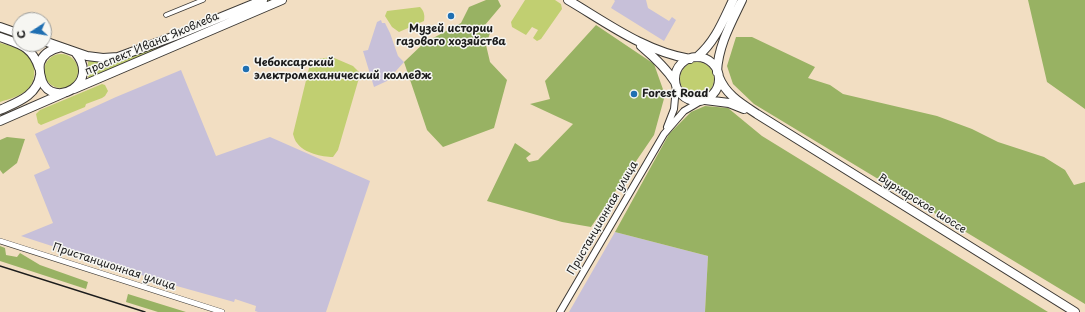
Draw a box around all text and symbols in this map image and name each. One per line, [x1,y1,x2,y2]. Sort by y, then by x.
street label: проспект Ивана Яковлева [83,10,221,78]
marker: Музей истории газового хозяйства [446,11,456,21]
north arrow [12,12,52,52]
place label: Музей истории газового хозяйства [396,22,506,48]
text: С [12,29,30,40]
place label: Чебоксарский электромеханический колледж [254,56,431,82]
marker: Чебоксарский электромеханический колледж [241,64,251,74]
place label: Forest Road [642,87,708,101]
marker: Forest Road [629,89,639,99]
street label: Пристанционная улица [565,159,641,277]
street label: Вурнарское шоссе [875,171,969,237]
street label: Пристанционная улица [51,241,177,293]

